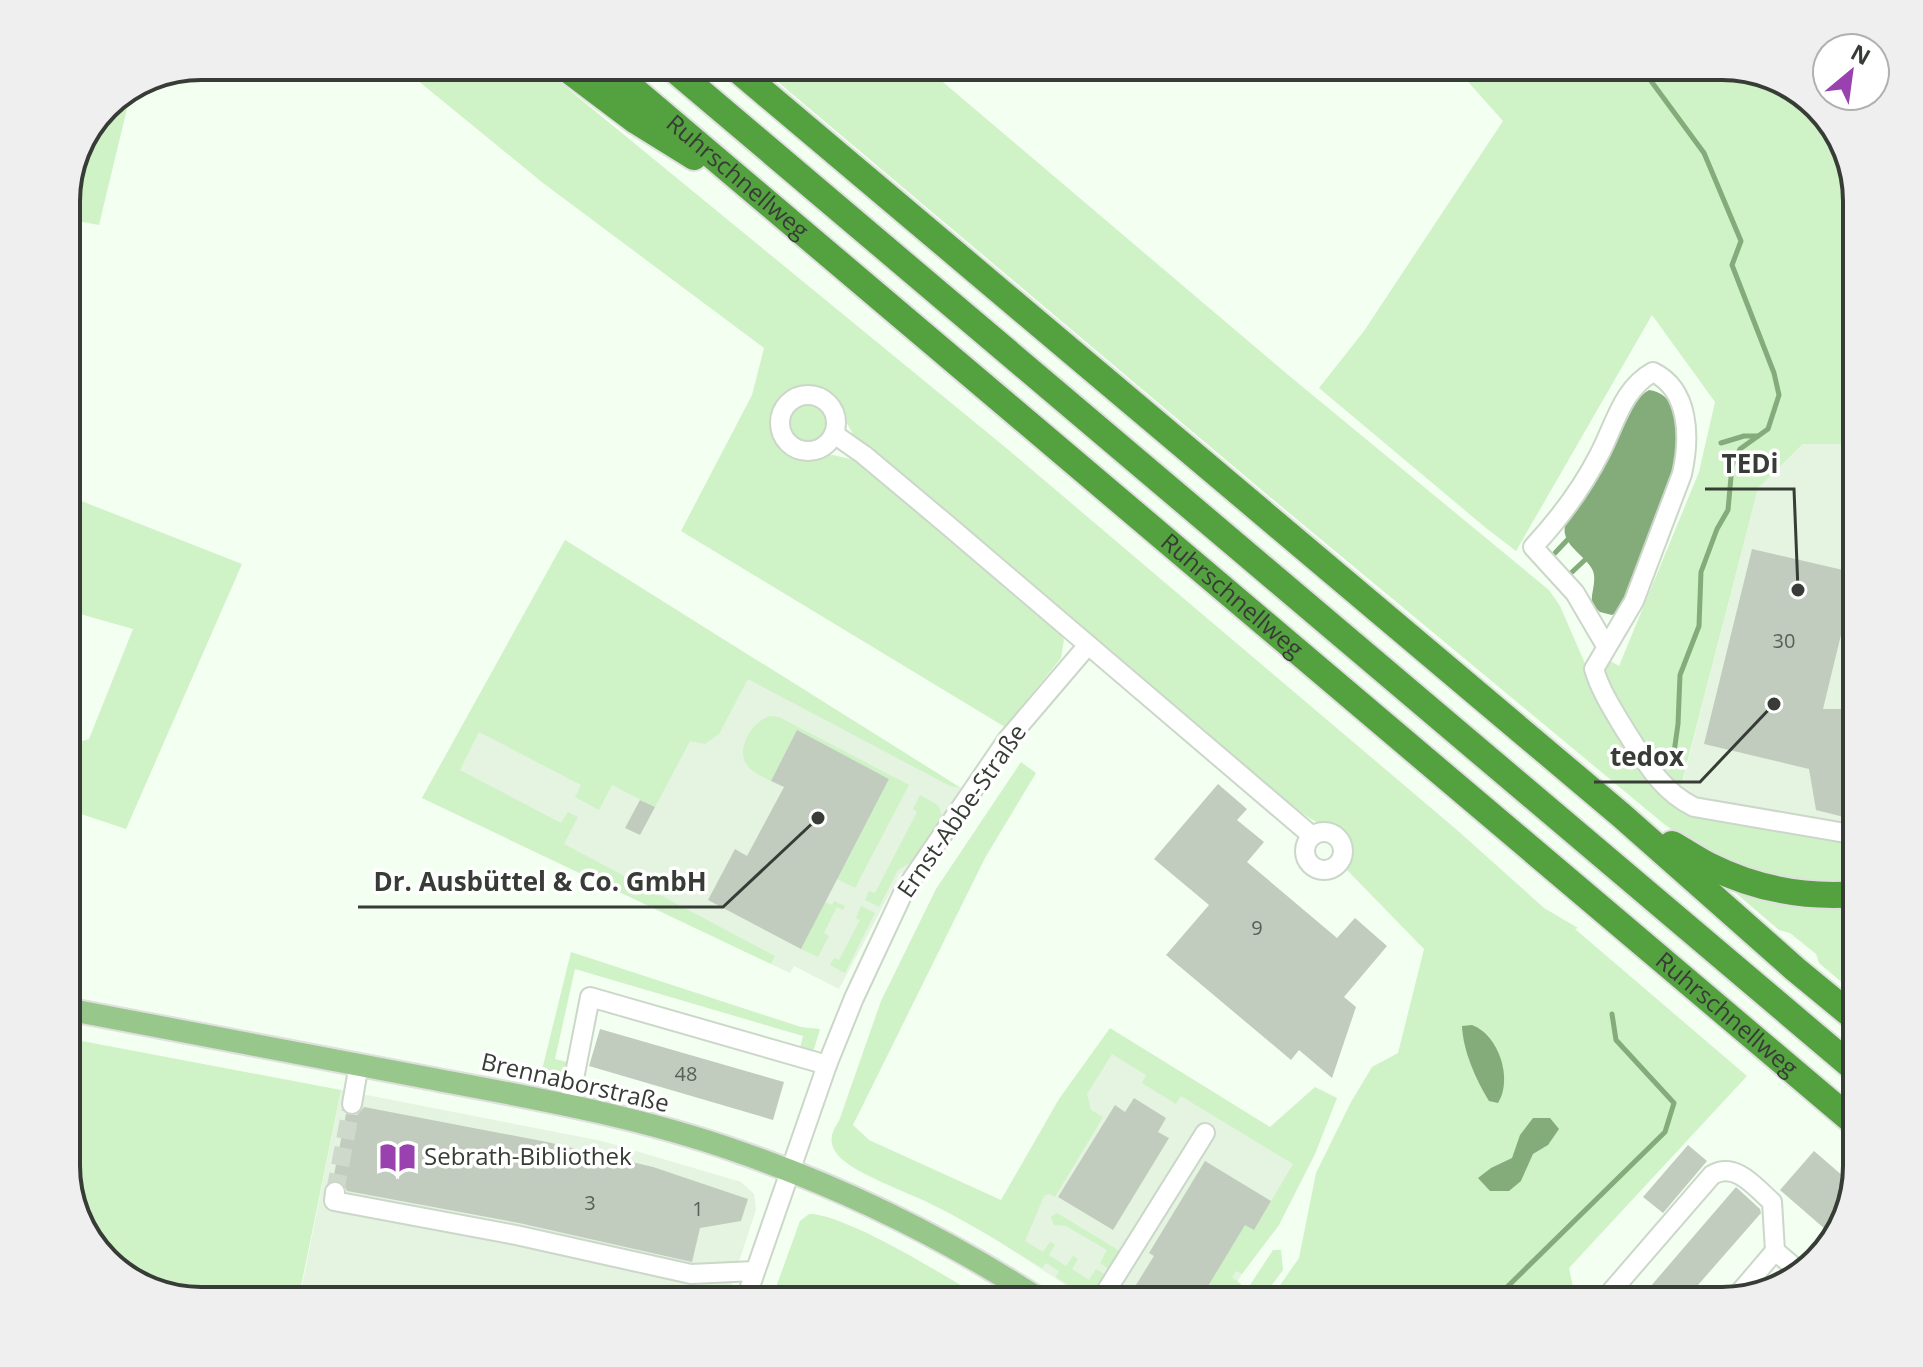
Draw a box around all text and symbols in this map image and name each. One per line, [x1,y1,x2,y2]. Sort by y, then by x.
north arrow [1811,32,1891,112]
text: N [1846,36,1876,71]
street label: Ruhrschnellweg [660,106,817,246]
callout: TEDi [1705,439,1794,489]
text: TEDi [1722,445,1778,481]
street label: Ruhrschnellweg [1155,525,1311,664]
house number: 30 [1773,627,1795,654]
street label: Ernst-Abbe-Straße [889,717,1033,903]
callout: tedox [1594,732,1700,782]
text: tedox [1610,738,1684,774]
callout: Dr. Ausbüttel & Co. GmbH [358,857,723,907]
text: Dr. Ausbüttel & Co. GmbH [373,863,707,899]
house number: 9 [1251,914,1263,941]
street label: Ruhrschnellweg [1649,944,1806,1083]
street label: Brennaborstraße [478,1044,673,1119]
house number: 48 [675,1060,697,1087]
library icon: Sebrath-Bibliothek [379,1138,417,1176]
place label: Sebrath-Bibliothek [424,1139,632,1172]
house number: 3 [584,1189,596,1216]
house number: 1 [692,1195,704,1222]

